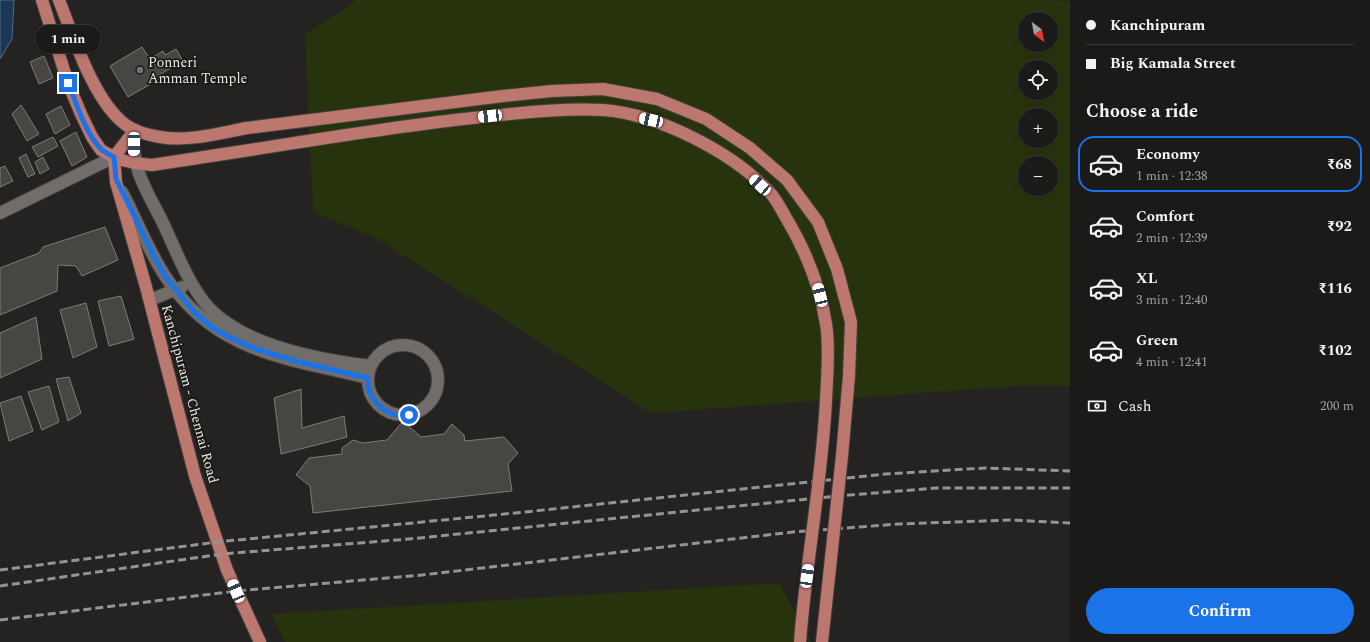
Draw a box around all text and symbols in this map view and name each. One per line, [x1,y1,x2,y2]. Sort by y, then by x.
north arrow [1018,12,1058,52]
map controls [1018,12,1058,196]
text: Kanchipuram [1110,14,1205,37]
callout: 1 min [35,25,101,53]
text: 1 min [51,29,85,49]
place label: Ponneri Amman Temple [148,52,248,89]
text: Big Kamala Street [1110,52,1236,75]
button: locate [1018,60,1058,100]
marker: Ponneri Amman Temple [135,65,145,75]
route end [59,74,77,92]
text: Choose a ride [1086,98,1198,125]
button: + [1018,108,1058,148]
car [477,109,503,123]
car [638,112,664,128]
car [128,132,140,156]
text: Economy [1136,143,1200,166]
icon: car [1088,146,1124,182]
text: ₹68 [1327,153,1352,176]
button: − [1018,156,1058,196]
text: 1 min · 12:38 [1136,166,1208,186]
car [747,173,773,197]
text: Comfort [1136,205,1194,228]
icon: car [1088,208,1124,244]
text: ₹92 [1327,215,1352,238]
text: 2 min · 12:39 [1136,228,1208,248]
text: XL [1136,267,1157,290]
icon: car [1088,270,1124,306]
text: ₹116 [1318,277,1352,300]
car [811,282,829,308]
text: 3 min · 12:40 [1136,290,1208,310]
street label: Kanchipuram - Chennai Road [156,302,224,486]
text: Green [1136,329,1178,352]
icon: car [1088,332,1124,368]
text: ₹102 [1318,339,1352,362]
text: 4 min · 12:41 [1136,352,1208,372]
icon: cash [1086,395,1108,417]
text: Cash [1118,395,1151,418]
text: 200 m [1320,396,1354,416]
route start [400,406,418,424]
car [799,563,815,589]
car [226,578,246,604]
button: Confirm [1086,588,1354,634]

